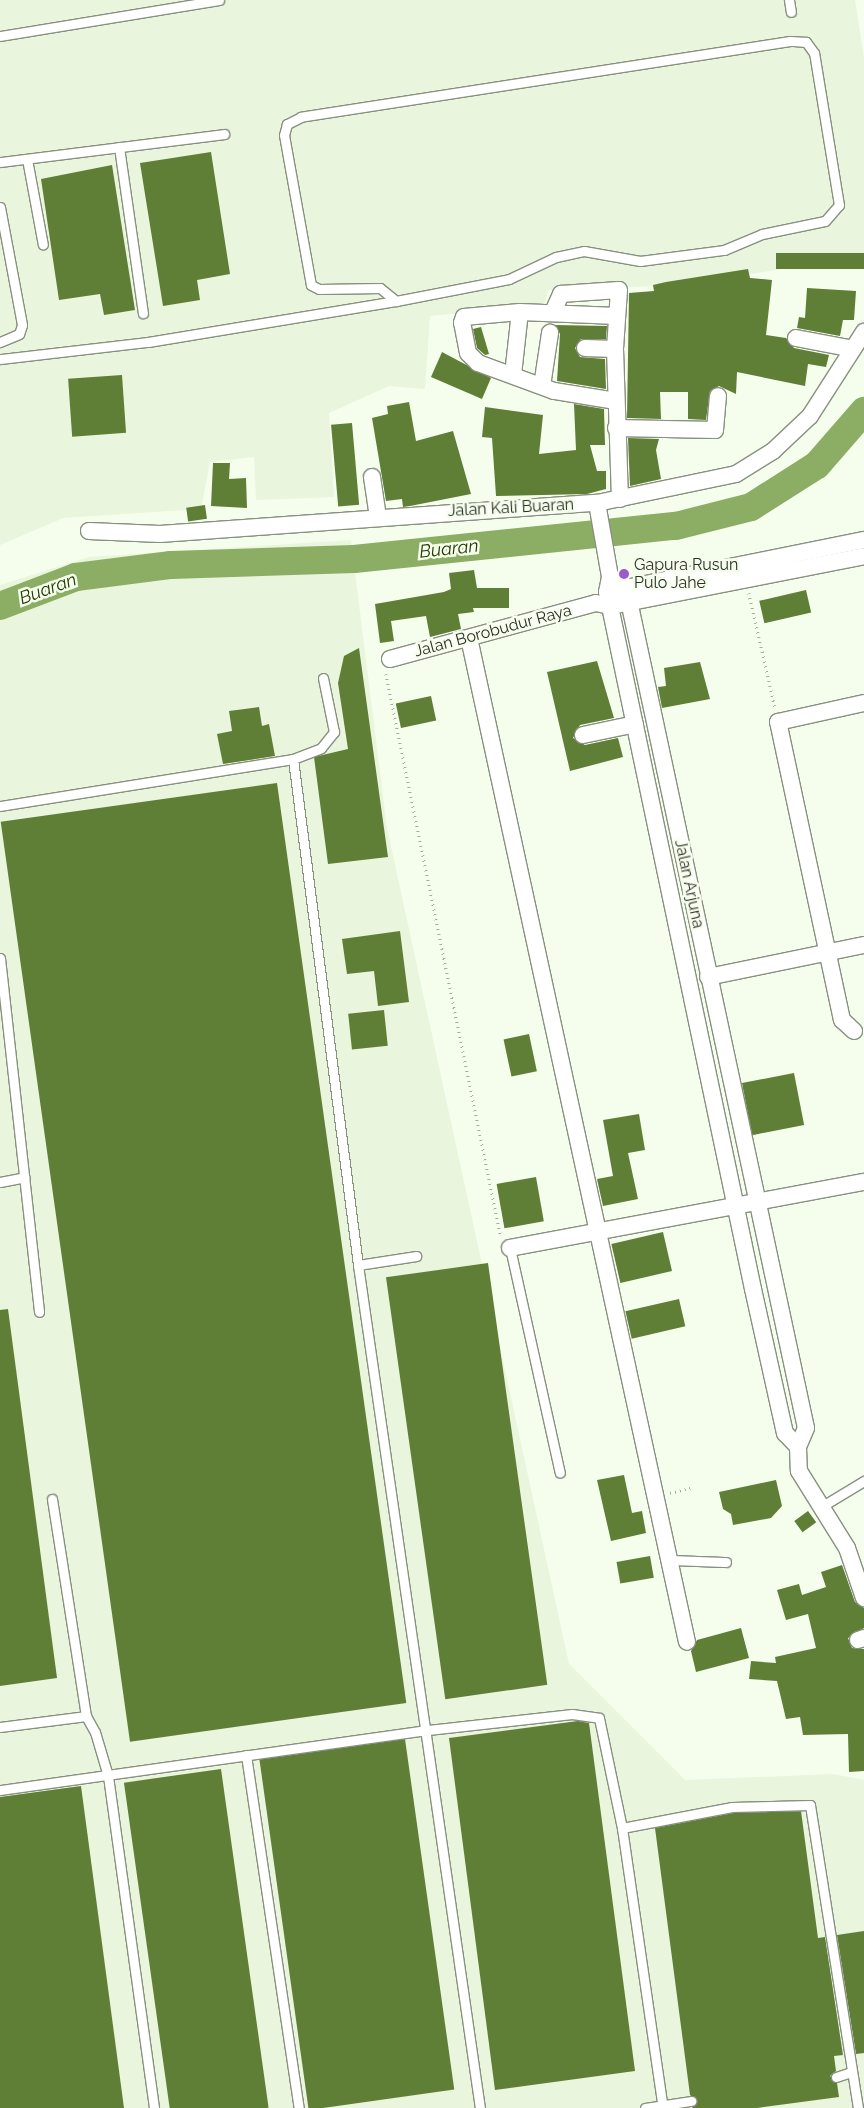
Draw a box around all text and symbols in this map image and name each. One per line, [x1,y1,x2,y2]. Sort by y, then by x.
street label: Jalan Kali Buaran [447,495,575,521]
water label: Buaran [418,535,480,563]
place label: Gapura Rusun Pulo Jahe [634,555,738,593]
marker: Gapura Rusun Pulo Jahe [618,568,630,580]
water label: Buaran [16,569,80,609]
street label: Jalan Borobudur Raya [412,601,574,661]
street label: Jalan Arjuna [670,838,708,930]

